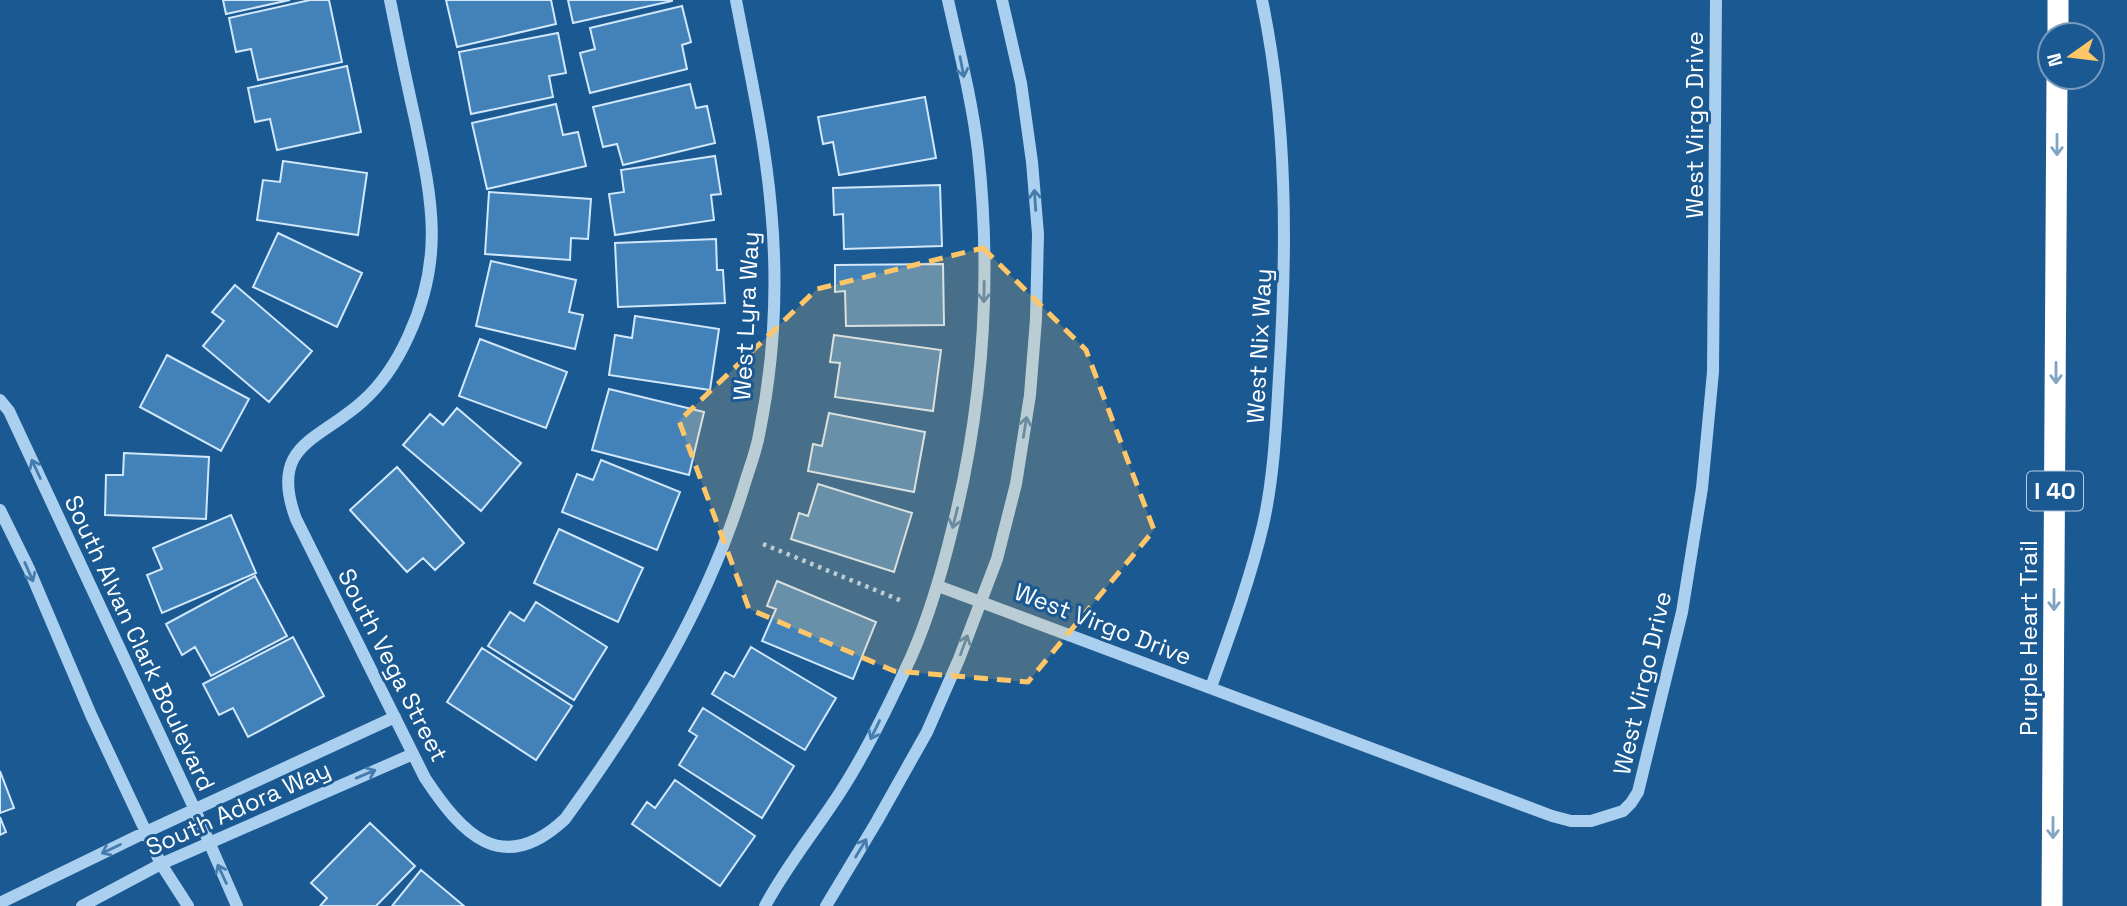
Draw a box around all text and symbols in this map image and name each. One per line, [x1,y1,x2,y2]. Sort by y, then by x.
north arrow [2036,21,2106,91]
street label: West Virgo Drive [1679,31,1710,219]
text: N [2041,51,2069,69]
one-way arrow [956,55,970,78]
one-way arrow [2050,133,2064,156]
one-way arrow [1028,189,1041,212]
street label: West Lyra Way [726,231,766,401]
street label: West Nix Way [1239,268,1279,424]
one-way arrow [977,281,990,304]
one-way arrow [2049,361,2063,384]
one-way arrow [1019,416,1032,439]
one-way arrow [28,459,42,480]
road number: I 40 [2027,471,2083,510]
street label: South Alvan Clark Boulevard [58,490,222,796]
one-way arrow [948,506,962,529]
street label: Purple Heart Trail [2013,540,2044,736]
one-way arrow [23,560,36,582]
street label: South Vega Street [331,563,455,767]
street label: West Virgo Drive [1010,576,1196,672]
street label: West Virgo Drive [1606,588,1678,778]
one-way arrow [2047,588,2061,611]
one-way arrow [959,635,972,657]
one-way arrow [868,719,882,740]
street label: South Adora Way [141,753,335,863]
one-way arrow [355,767,376,780]
one-way arrow [2046,816,2060,839]
one-way arrow [854,838,868,858]
one-way arrow [101,843,122,856]
one-way arrow [215,864,228,885]

